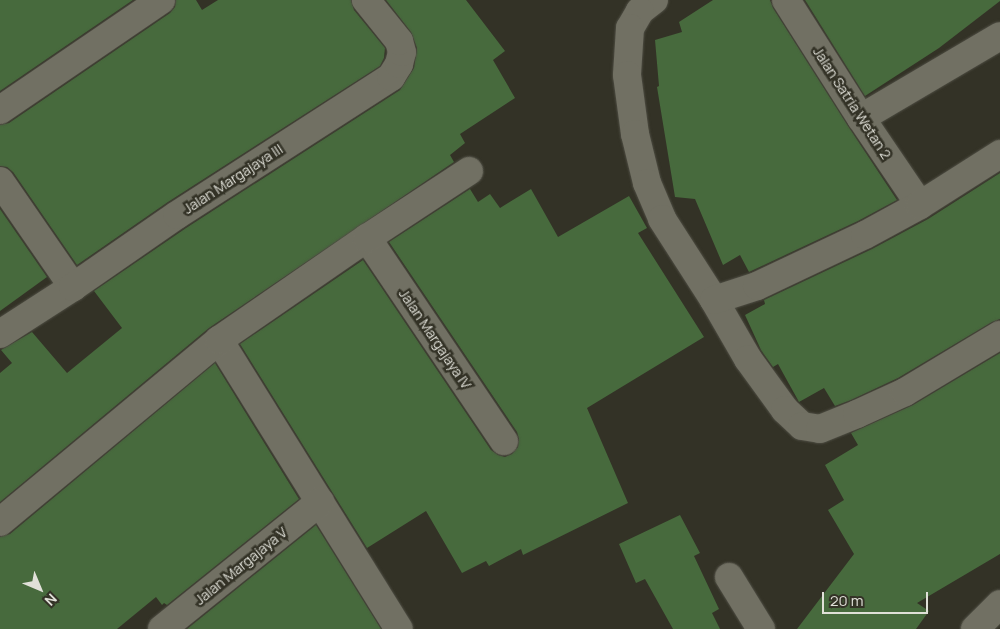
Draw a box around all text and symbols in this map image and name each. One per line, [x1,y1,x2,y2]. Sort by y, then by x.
street label: Jalan Satria Wetan 2 [809,44,895,162]
street label: Jalan Margajaya III [180,141,286,217]
street label: Jalan Margajaya IV [395,286,475,392]
street label: Jalan Margajaya V [191,524,291,608]
north arrow [15,564,65,614]
scale bar [825,582,931,614]
text: N [41,590,61,610]
text: 20 m [830,590,863,611]

